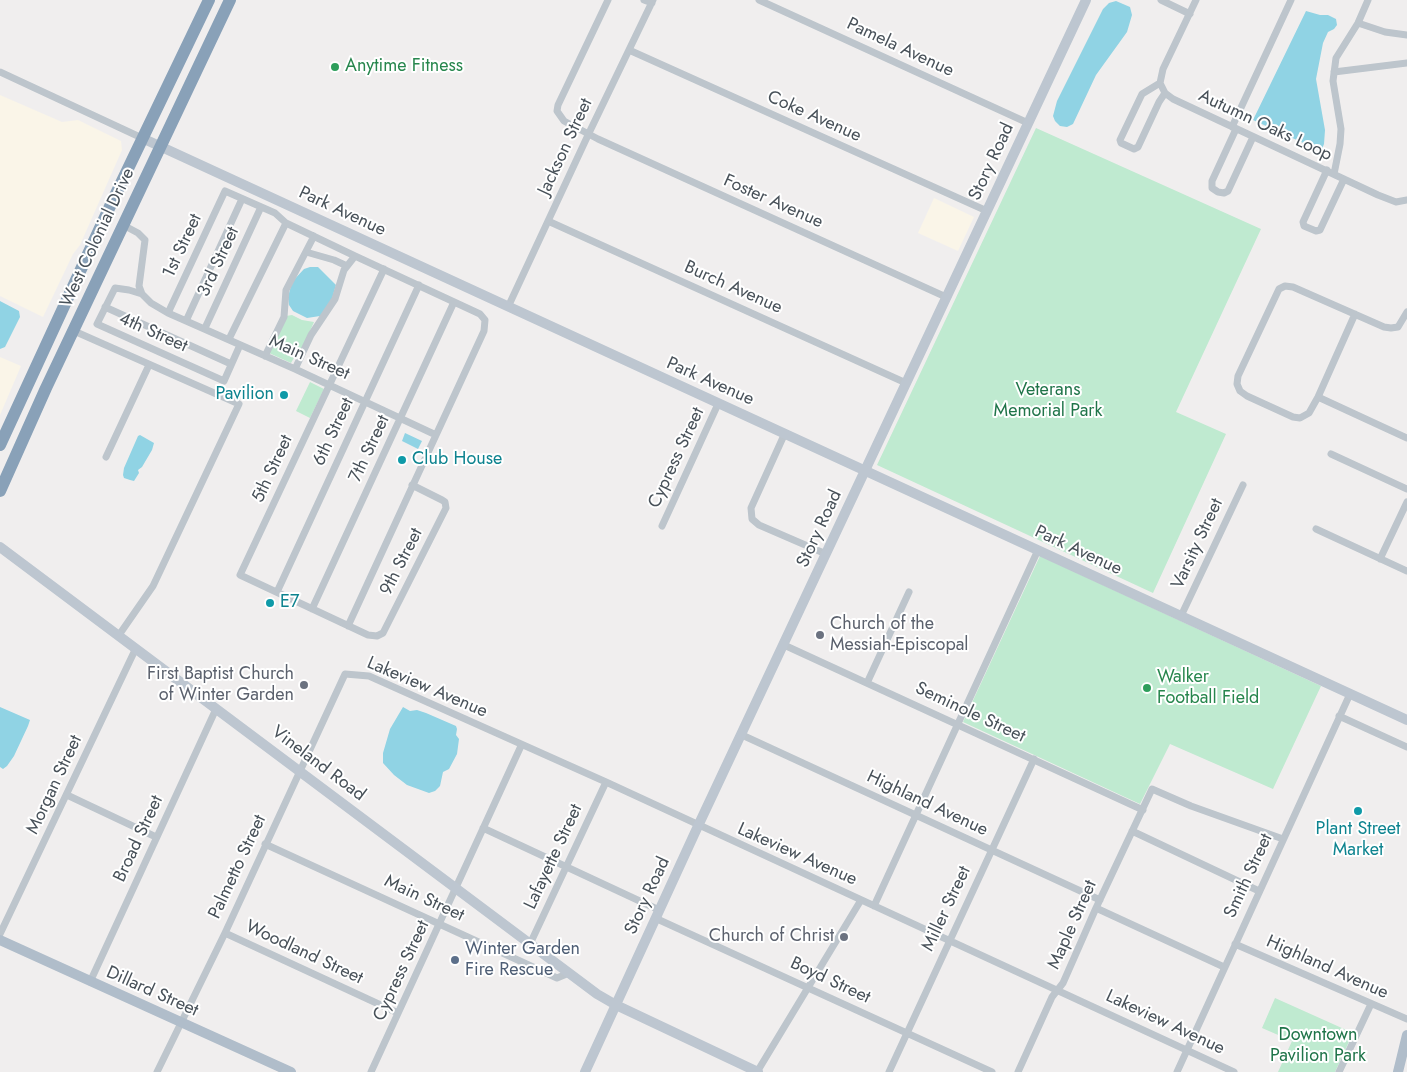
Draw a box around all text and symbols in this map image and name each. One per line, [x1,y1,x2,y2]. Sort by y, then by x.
street label: Pamela Avenue [843,14,957,82]
place label: Anytime Fitness [345,56,463,78]
marker: Anytime Fitness [329,61,341,73]
street label: Autumn Oaks Loop [1195,86,1335,166]
street label: Coke Avenue [764,87,864,147]
street label: Jackson Street [534,95,598,199]
street label: Story Road [965,120,1019,204]
street label: West Colonial Drive [56,165,140,311]
street label: Foster Avenue [720,170,826,234]
street label: Park Avenue [295,182,389,242]
street label: 1st Street [159,211,207,281]
street label: 3rd Street [193,224,245,300]
street label: Burch Avenue [681,257,785,319]
street label: 4th Street [115,308,191,358]
street label: Main Street [265,331,353,385]
street label: Park Avenue [663,353,757,411]
park label: Veterans Memorial Park [994,380,1102,422]
place label: Pavilion [215,384,274,406]
marker: Pavilion [278,389,290,401]
street label: 6th Street [309,395,359,469]
street label: Cypress Street [644,404,710,512]
street label: 7th Street [345,412,395,486]
street label: 5th Street [248,432,298,506]
place label: Club House [412,449,502,471]
marker: Club House [396,454,408,466]
street label: Story Road [793,487,847,571]
street label: Varsity Street [1168,495,1228,593]
street label: Park Avenue [1031,521,1125,581]
street label: 9th Street [376,525,428,599]
place label: E7 [280,592,299,614]
marker: E7 [264,597,276,609]
place label: Church of the Messiah-Episcopal [830,614,969,656]
marker: Church of the Messiah-Episcopal [814,629,826,641]
street label: Lakeview Avenue [364,653,490,723]
place label: First Baptist Church of Winter Garden [147,664,294,706]
place label: Walker Football Field [1157,667,1259,710]
street label: Seminole Street [912,678,1028,748]
marker: First Baptist Church of Winter Garden [298,679,310,691]
marker: Walker Football Field [1141,682,1153,694]
street label: Vineland Road [267,722,369,806]
street label: Morgan Street [23,732,87,838]
street label: Highland Avenue [863,766,991,842]
street label: Broad Street [110,792,168,886]
street label: Lafayette Street [520,801,588,913]
marker: Plant Street Market [1352,805,1364,817]
street label: Palmetto Street [204,812,272,922]
street label: Lakeview Avenue [734,819,860,891]
place label: Plant Street Market [1316,819,1400,862]
street label: Smith Street [1220,830,1278,922]
street label: Story Road [621,854,675,938]
street label: Miller Street [918,863,976,955]
street label: Main Street [381,871,467,927]
street label: Maple Street [1044,877,1102,973]
street label: Woodland Street [242,916,366,990]
street label: Cypress Street [369,917,435,1025]
place label: Church of Christ [709,926,834,948]
marker: Church of Christ [838,931,850,943]
street label: Highland Avenue [1263,931,1391,1005]
place label: Winter Garden Fire Rescue [465,939,580,982]
street label: Boyd Street [786,953,874,1009]
marker: Winter Garden Fire Rescue [449,954,461,966]
street label: Dillard Street [103,962,201,1022]
street label: Lakeview Avenue [1102,986,1228,1060]
park label: Downtown Pavilion Park [1270,1025,1366,1068]

